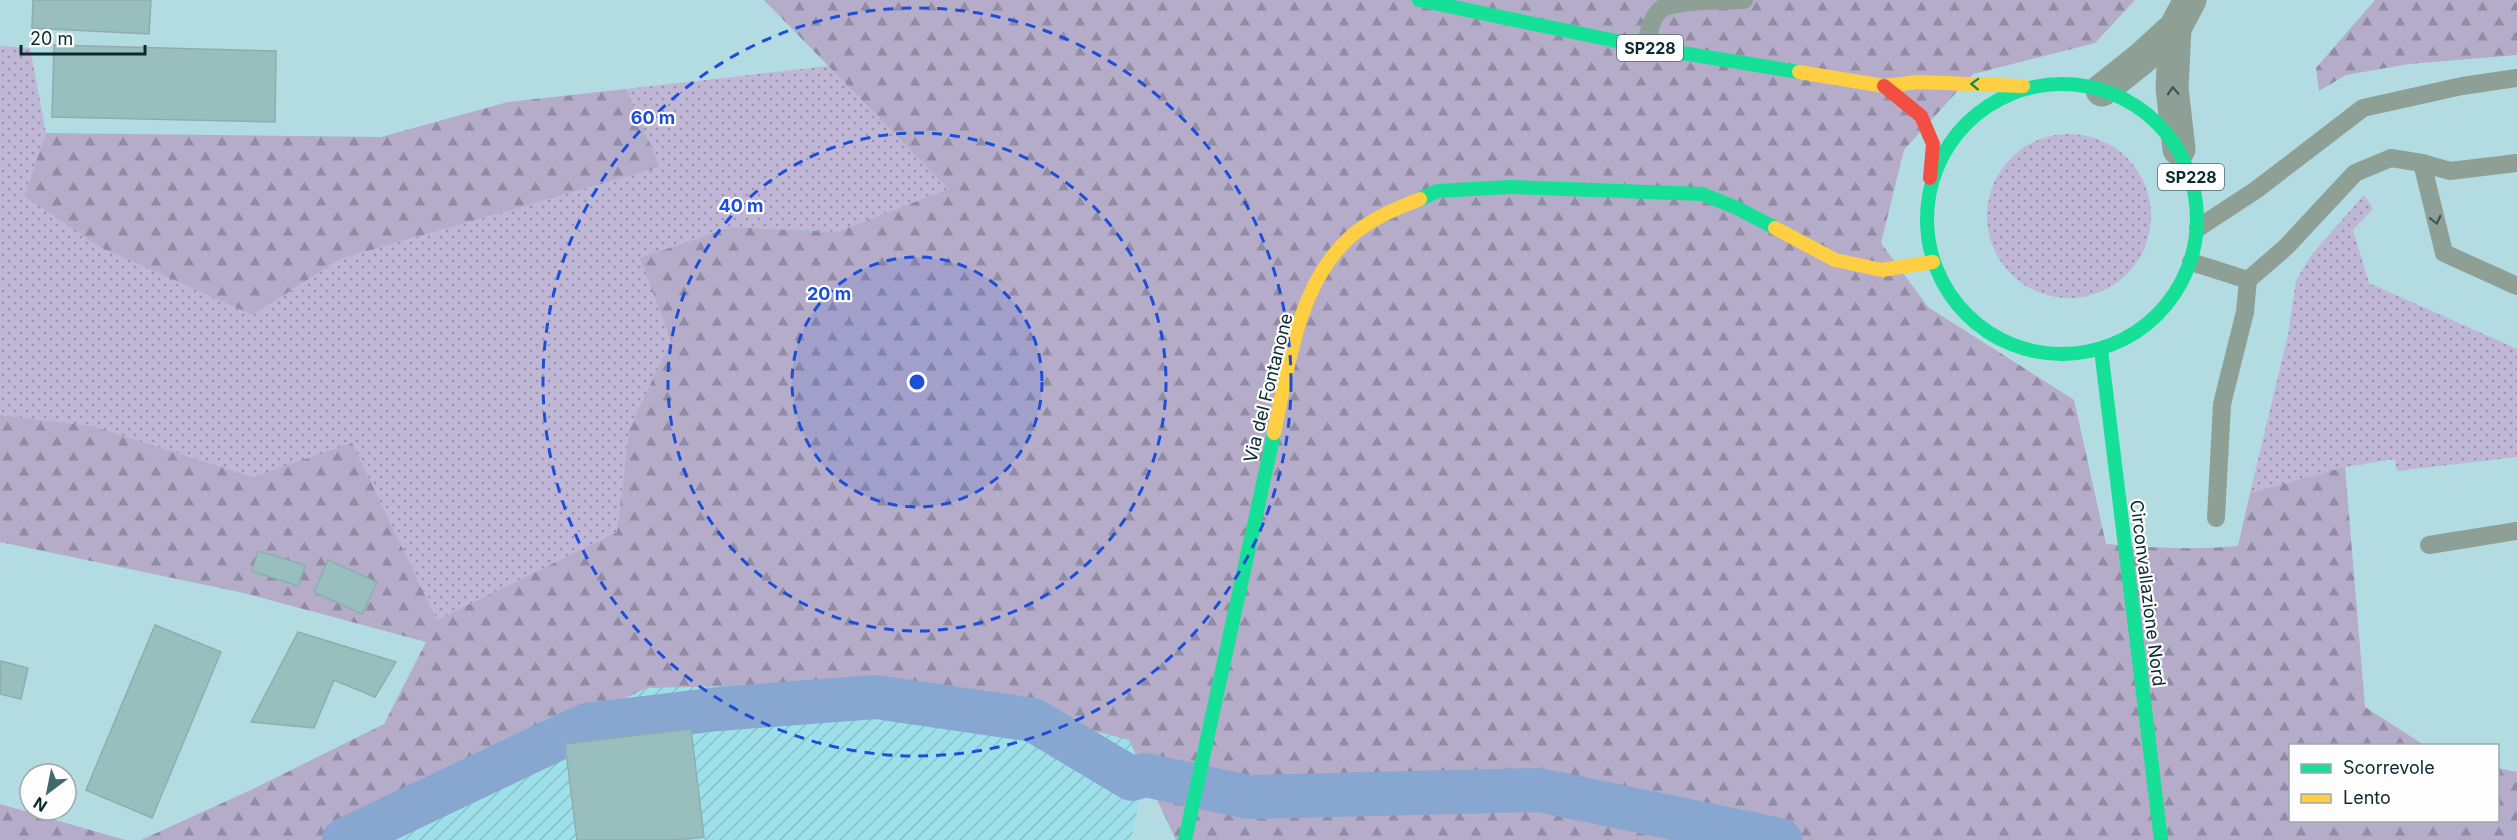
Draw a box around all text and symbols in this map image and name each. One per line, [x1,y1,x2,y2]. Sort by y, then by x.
scale bar [21,18,146,56]
text: 20 m [30,28,73,49]
road number: SP228 [1617,35,1683,61]
one-way arrow [1971,78,1980,91]
one-way arrow [2166,86,2179,95]
text: 60 m [631,107,675,128]
road number: SP228 [2158,164,2224,190]
text: 40 m [719,195,764,216]
one-way arrow [2428,215,2441,225]
text: 20 m [807,283,851,304]
street label: Via del Fontanone [1239,311,1297,465]
centre of rings [907,372,927,392]
street label: Circonvallazione Nord [2126,499,2170,687]
legend [2289,744,2499,822]
text: Scorrevole [2343,757,2435,778]
north arrow [18,762,78,822]
text: Lento [2343,787,2391,808]
text: N [30,793,51,816]

